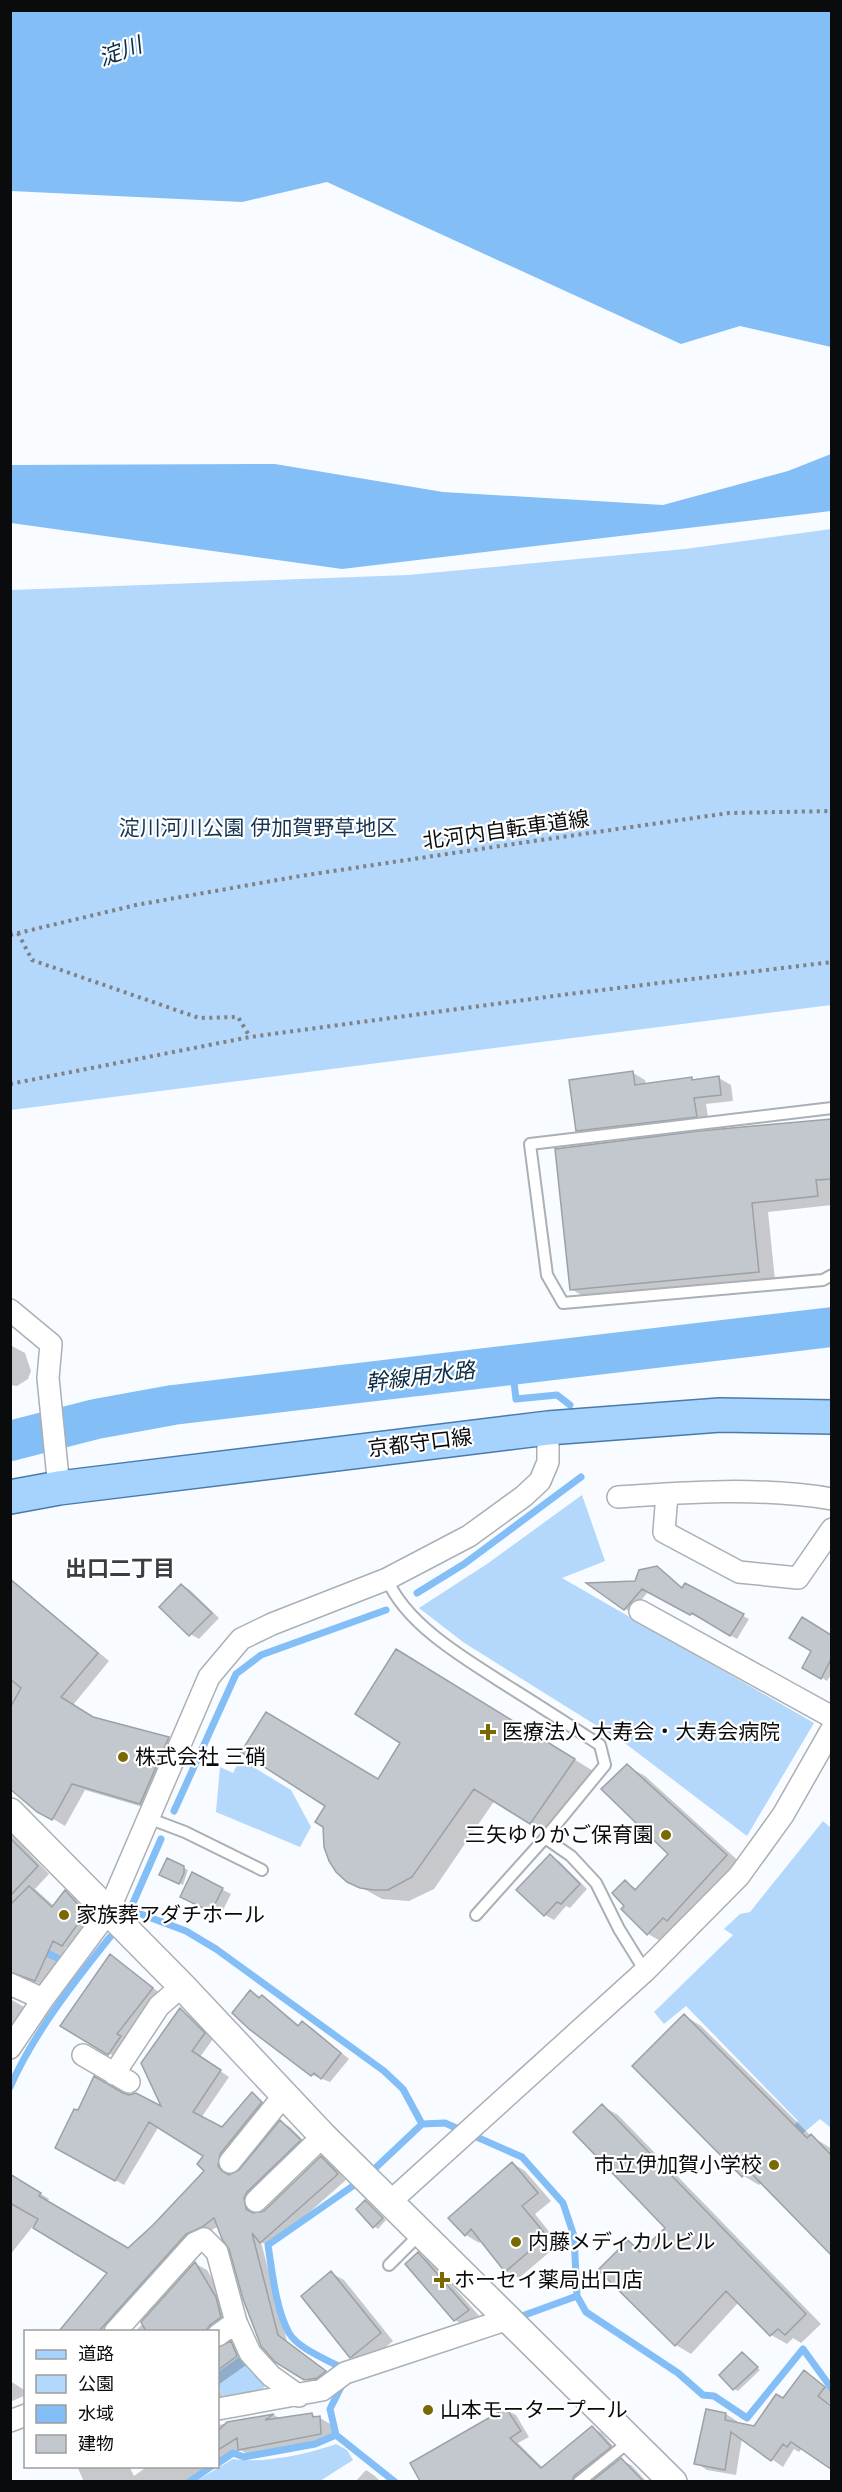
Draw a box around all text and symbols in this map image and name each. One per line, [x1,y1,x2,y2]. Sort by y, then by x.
water label: 淀川 [95,31,147,71]
street label: 北河内自転車道線 [421,805,591,854]
park label: 淀川河川公園 伊加賀野草地区 [119,815,397,840]
water label: 幹線用水路 [364,1356,478,1396]
street label: 京都守口線 [366,1424,474,1461]
district label: 出口二丁目 [65,1555,175,1581]
place label: 医療法人 大寿会・大寿会病院 [502,1719,780,1744]
marker: 医療法人 大寿会・大寿会病院 [479,1723,497,1741]
place label: 株式会社 三硝 [135,1744,266,1769]
marker: 株式会社 三硝 [116,1750,130,1764]
place label: 三矢ゆりかご保育園 [465,1822,654,1847]
marker: 三矢ゆりかご保育園 [659,1828,673,1842]
place label: 家族葬アダチホール [76,1902,265,1927]
marker: 家族葬アダチホール [57,1908,71,1922]
place label: 市立伊加賀小学校 [594,2152,762,2177]
marker: 市立伊加賀小学校 [767,2158,781,2172]
place label: 内藤メディカルビル [528,2229,716,2254]
marker: 内藤メディカルビル [509,2235,523,2249]
place label: ホーセイ薬局出口店 [454,2267,643,2292]
marker: ホーセイ薬局出口店 [435,2273,449,2287]
legend [24,2330,219,2468]
text: 道路 [78,2343,114,2364]
text: 公園 [78,2373,114,2394]
place label: 山本モータープール [440,2397,628,2422]
text: 水域 [78,2403,114,2424]
marker: 山本モータープール [421,2403,435,2417]
text: 建物 [78,2433,114,2454]

